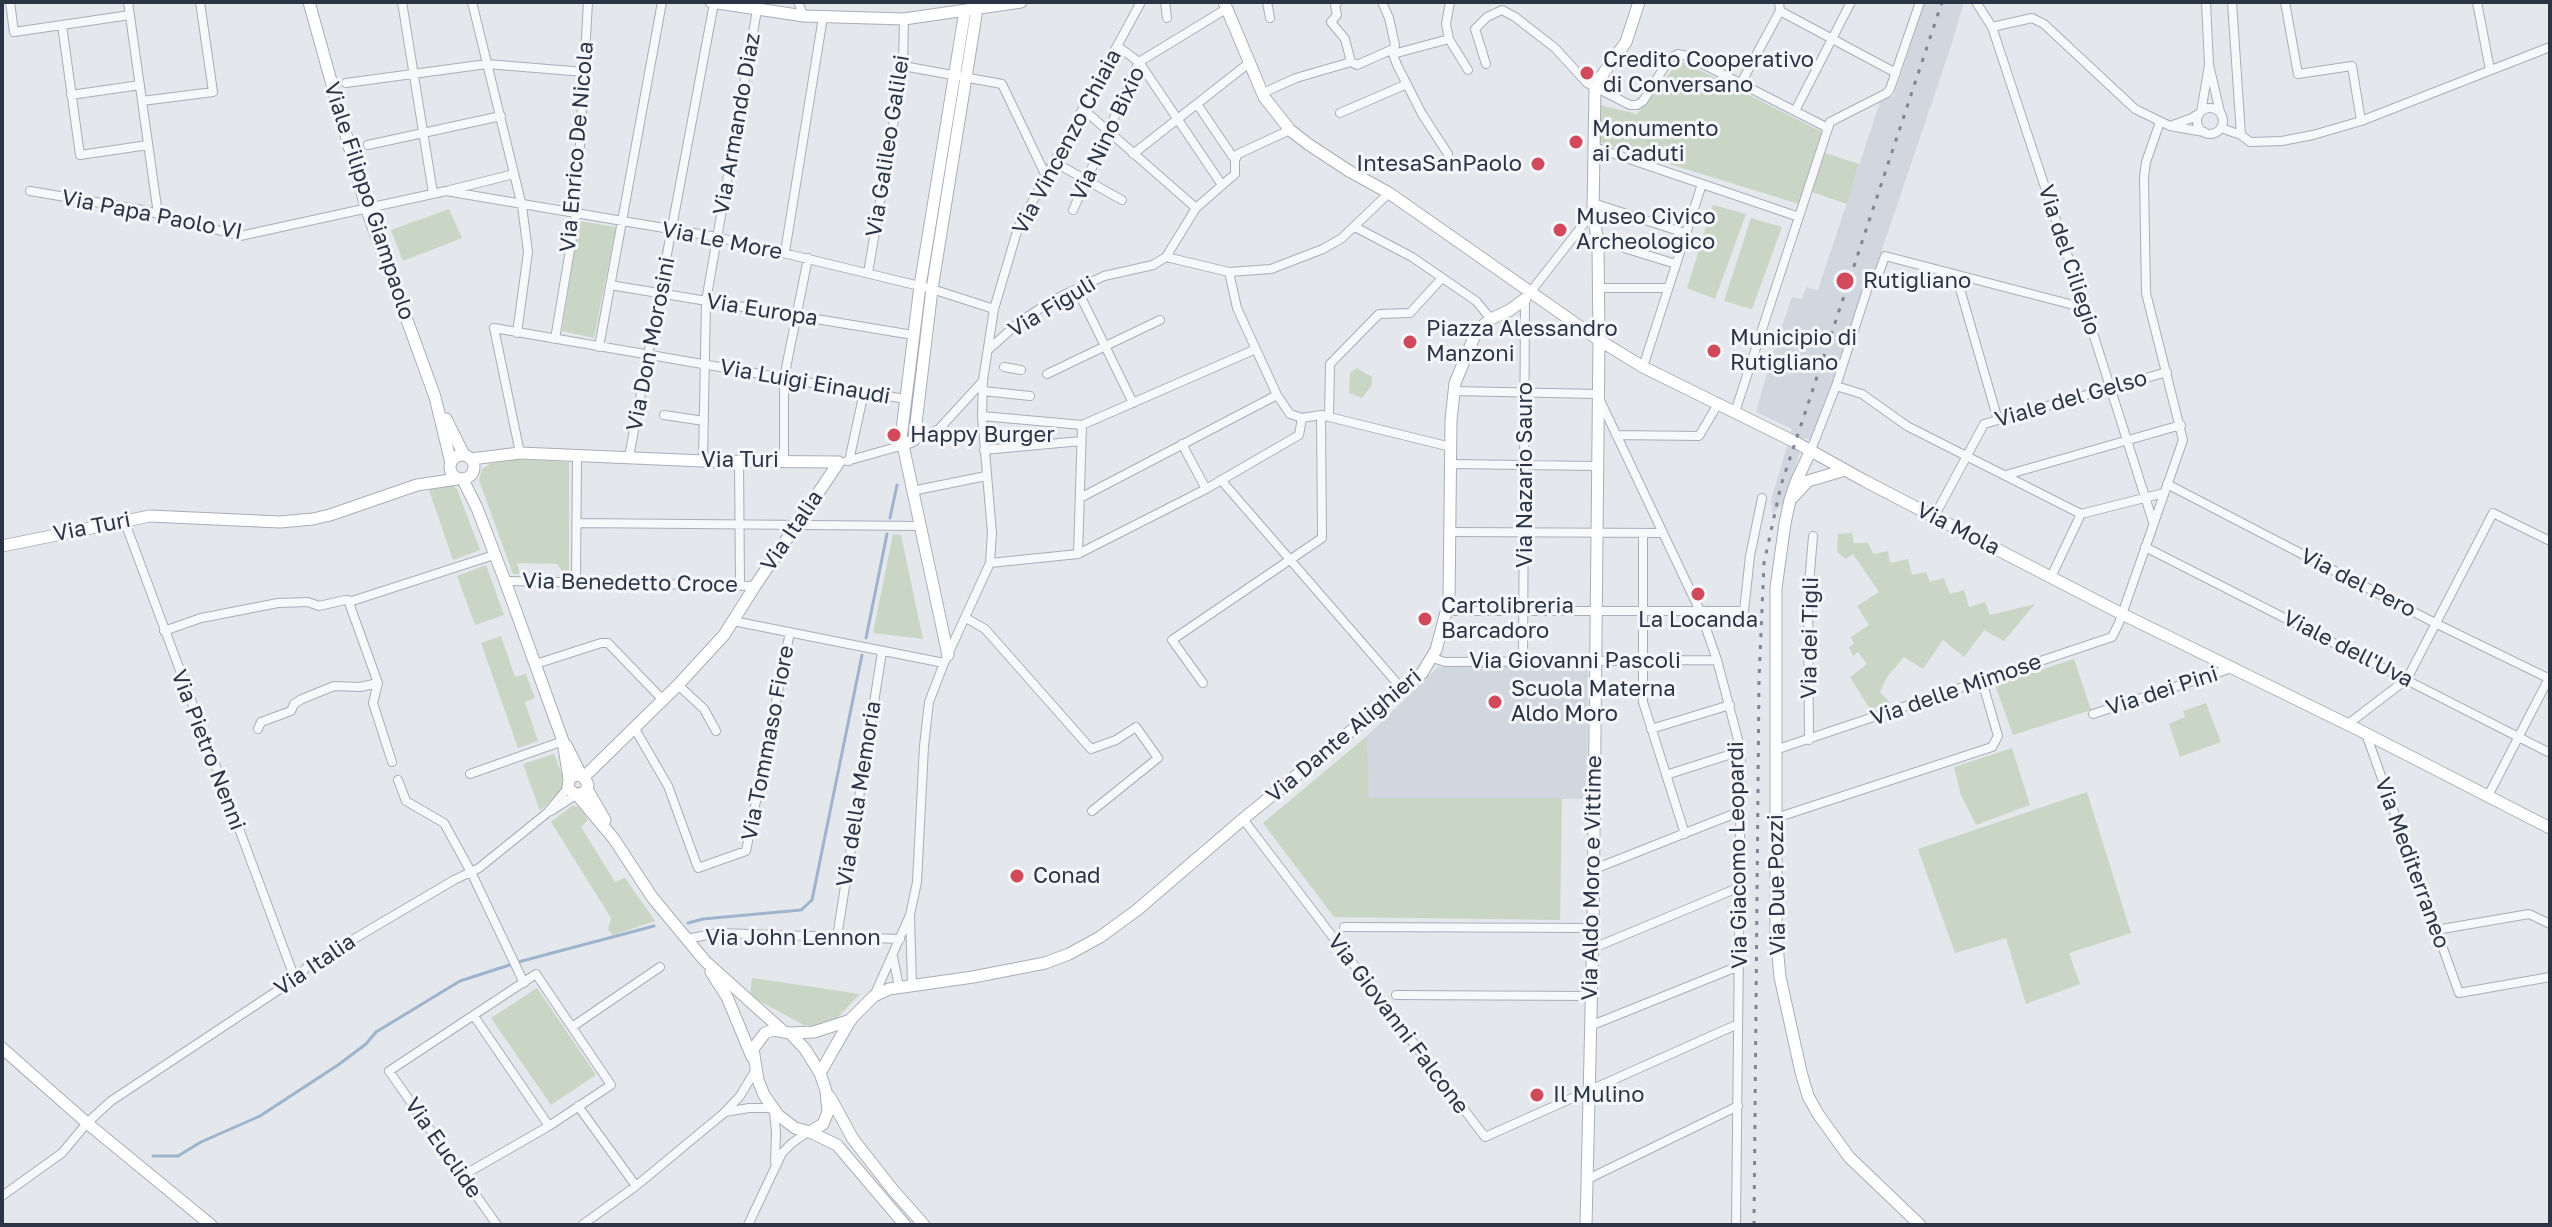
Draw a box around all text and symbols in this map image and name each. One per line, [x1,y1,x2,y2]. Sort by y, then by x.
street label: Via Armando Diaz [708,31,766,217]
street label: Via Enrico De Nicola [555,40,599,254]
street label: Via Vincenzo Chiaia [1007,45,1127,239]
place label: Credito Cooperativo di Conversano [1603,47,1814,98]
street label: Via Galileo Galilei [861,53,915,239]
street label: Via Nino Bixio [1065,63,1151,205]
marker: Credito Cooperativo di Conversano [1578,64,1596,82]
street label: Viale Filippo Giampaolo [318,79,420,323]
place label: Monumento ai Caduti [1592,116,1718,168]
marker: Monumento ai Caduti [1567,133,1585,151]
place label: IntesaSanPaolo [1356,151,1522,177]
marker: IntesaSanPaolo [1529,155,1547,173]
street label: Via del Ciliegio [2032,181,2106,339]
street label: Via Papa Paolo VI [59,185,245,245]
place label: Museo Civico Archeologico [1576,204,1716,256]
street label: Via Le More [659,216,785,266]
marker: Museo Civico Archeologico [1551,221,1569,239]
street label: Via Don Morosini [621,255,681,433]
place label: Rutigliano [1863,268,1971,294]
marker: Rutigliano [1834,270,1856,292]
street label: Via Figuli [1003,271,1101,343]
street label: Via Europa [704,288,820,332]
place label: Piazza Alessandro Manzoni [1426,316,1618,368]
place label: Municipio di Rutigliano [1730,325,1857,376]
marker: Piazza Alessandro Manzoni [1401,333,1419,351]
marker: Municipio di Rutigliano [1705,342,1723,360]
street label: Via Luigi Einaudi [718,354,892,410]
street label: Viale del Gelso [1992,365,2150,433]
street label: Via Nazario Sauro [1512,382,1538,568]
place label: Happy Burger [910,422,1055,448]
marker: Happy Burger [885,426,903,444]
street label: Via Turi [701,447,779,473]
street label: Via Italia [755,485,829,577]
street label: Via Mola [1912,497,2004,561]
street label: Via Turi [51,507,133,547]
street label: Via del Pero [2296,543,2420,623]
street label: Via Benedetto Croce [522,568,738,598]
street label: Via dei Tigli [1796,577,1824,699]
marker: La Locanda [1689,585,1707,603]
place label: Cartolibreria Barcadoro [1441,593,1574,644]
street label: Viale dell'Uva [2278,605,2418,693]
place label: La Locanda [1638,607,1758,633]
marker: Cartolibreria Barcadoro [1416,610,1434,628]
street label: Via Tommaso Fiore [736,643,800,843]
street label: Via Giovanni Pascoli [1469,648,1681,674]
street label: Via delle Mimose [1867,648,2045,732]
street label: Via dei Pini [2103,661,2221,721]
street label: Via Dante Alighieri [1261,663,1427,809]
street label: Via Pietro Nenni [165,666,251,834]
place label: Scuola Materna Aldo Moro [1511,676,1676,728]
marker: Scuola Materna Aldo Moro [1486,693,1504,711]
street label: Via della Memoria [831,699,887,889]
street label: Via Giacomo Leopardi [1723,741,1753,969]
street label: Via Aldo Moro e Vittime [1577,755,1607,1001]
street label: Via Mediterraneo [2369,774,2455,952]
street label: Via Due Pozzi [1763,814,1791,956]
place label: Conad [1033,863,1101,889]
marker: Conad [1008,867,1026,885]
street label: Via John Lennon [705,925,881,951]
street label: Via Italia [269,928,361,1002]
street label: Via Giovanni Falcone [1322,929,1474,1119]
place label: Il Mulino [1553,1082,1644,1108]
marker: Il Mulino [1528,1086,1546,1104]
street label: Via Euclide [399,1093,487,1203]

